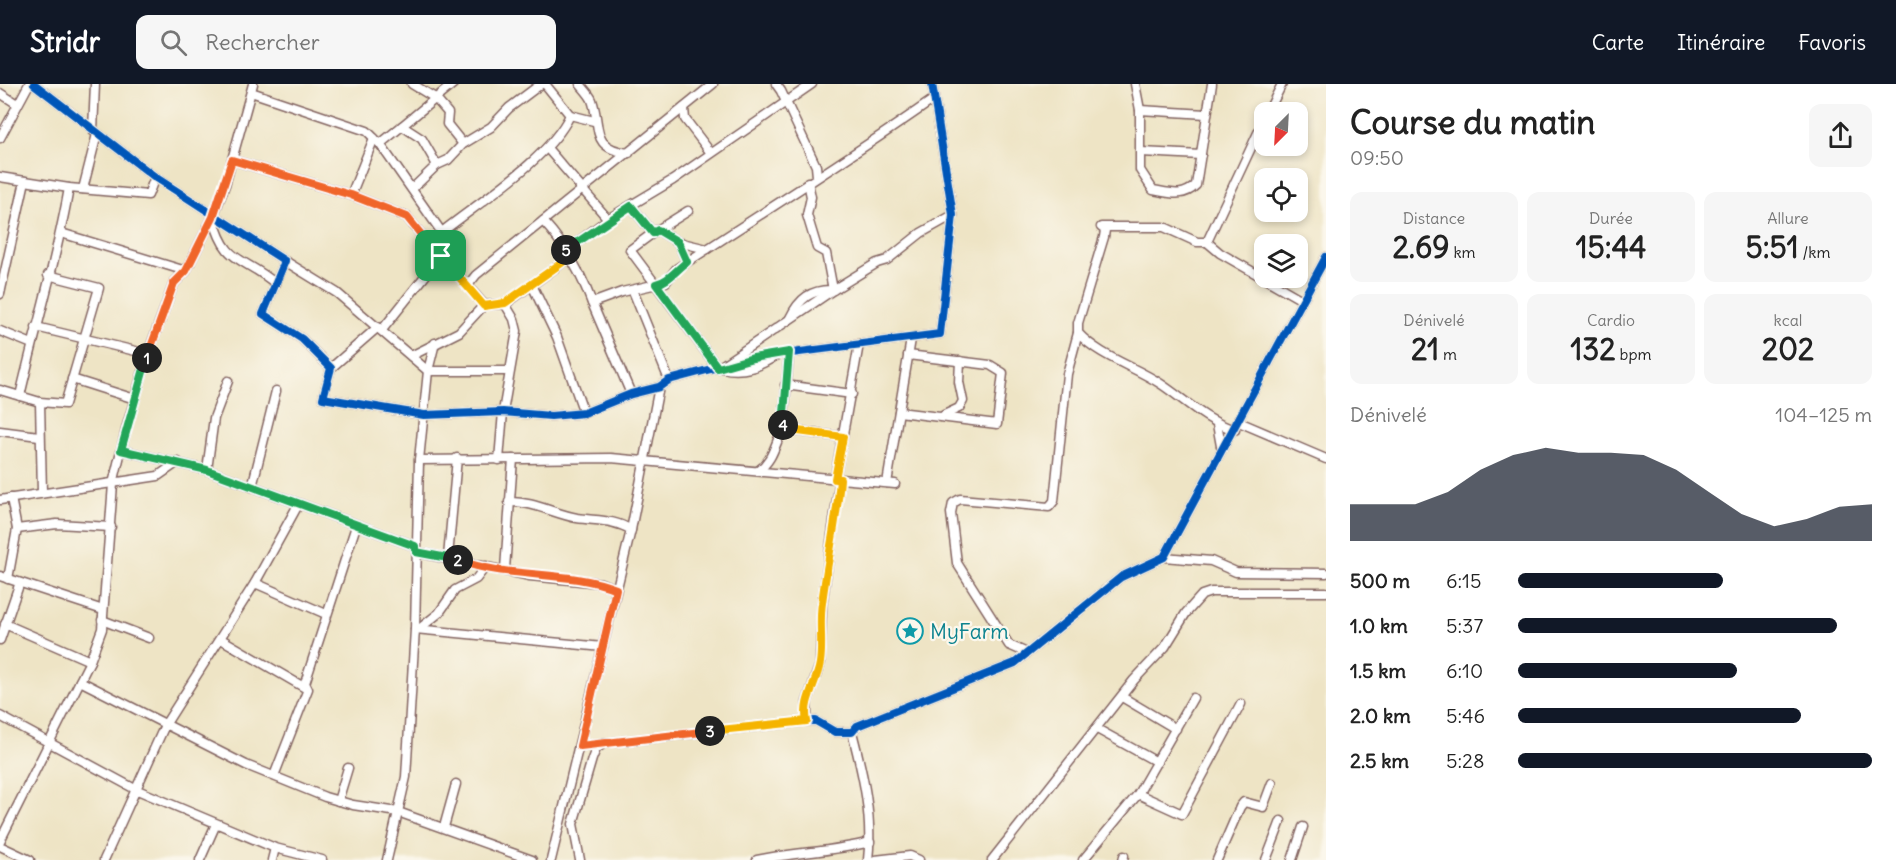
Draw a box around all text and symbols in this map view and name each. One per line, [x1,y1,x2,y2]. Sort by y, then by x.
search box [136,15,556,69]
text: Stridr [30,24,100,60]
icon: search [157,26,190,59]
text: Rechercher [205,28,320,56]
text: Carte [1592,29,1644,56]
text: Itinéraire [1677,29,1765,56]
text: Favoris [1798,29,1866,56]
text: Course du matin [1350,101,1595,143]
north arrow [1254,102,1308,156]
map controls [1254,102,1308,288]
button: share [1809,104,1872,167]
text: 09:50 [1350,145,1404,170]
button: locate [1254,168,1308,222]
text: Distance [1403,208,1465,228]
text: Durée [1589,208,1633,228]
text: Allure [1767,208,1809,228]
text: 2.69 [1392,228,1450,266]
text: 15:44 [1576,228,1646,266]
text: 5:51 [1745,228,1799,266]
pin [415,230,466,281]
button: layers [1254,234,1308,288]
pin: 5 [551,235,581,265]
icon: arrive [424,239,457,272]
text: 5 [561,240,571,260]
text: km [1450,242,1476,262]
text: /km [1799,242,1831,262]
text: Dénivelé [1403,310,1465,330]
text: Cardio [1587,310,1635,330]
text: kcal [1774,310,1802,330]
text: 21 [1411,330,1439,368]
text: 132 [1570,330,1616,368]
text: 202 [1762,330,1814,368]
pin: 1 [132,343,162,373]
text: m [1439,344,1457,364]
text: bpm [1616,344,1652,364]
text: 1 [144,348,150,368]
text: Dénivelé [1350,402,1427,427]
text: 104–125 m [1775,402,1872,427]
pin: 4 [768,410,798,440]
text: 4 [778,415,788,435]
pin: 2 [443,545,473,575]
text: 2 [454,550,462,570]
text: 500 m [1350,568,1410,593]
text: 6:15 [1446,568,1482,593]
text: 1.0 km [1350,613,1408,638]
text: 5:37 [1446,613,1483,638]
place icon: MyFarm [895,616,925,646]
place label: MyFarm [930,618,1009,645]
text: 1.5 km [1350,658,1406,683]
text: 6:10 [1446,658,1483,683]
text: 2.0 km [1350,703,1411,728]
text: 5:46 [1446,703,1485,728]
pin: 3 [695,716,725,746]
text: 3 [705,721,715,741]
text: 2.5 km [1350,748,1409,773]
text: 5:28 [1446,748,1485,773]

